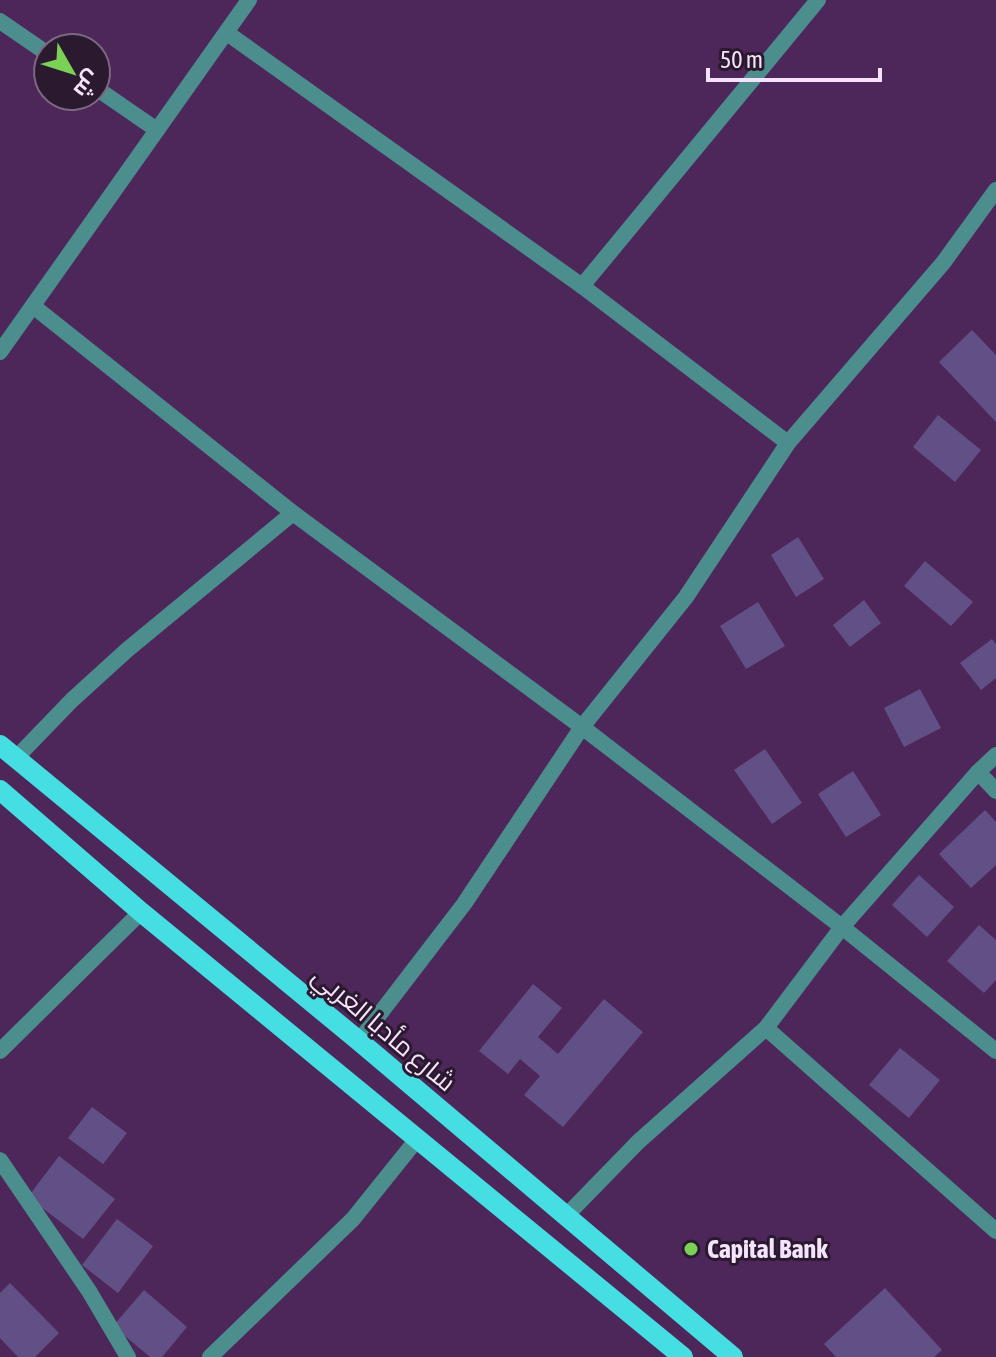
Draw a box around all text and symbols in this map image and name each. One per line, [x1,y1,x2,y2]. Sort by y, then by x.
north arrow [32,32,112,112]
scale bar [708,32,880,82]
text: 50 m [720,46,763,73]
text: ش [68,65,107,104]
street label: شارع مأدبا الغربي [303,959,463,1102]
place label: Capital Bank [707,1234,828,1264]
marker: Capital Bank [682,1240,700,1258]

